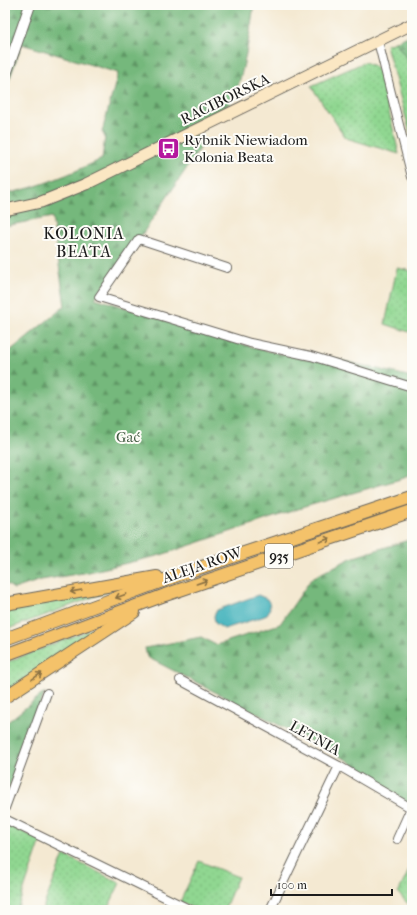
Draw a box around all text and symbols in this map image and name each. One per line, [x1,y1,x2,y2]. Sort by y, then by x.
street label: RACIBORSKA [177,70,273,128]
place label: Rybnik Niewiadom Kolonia Beata [184,131,308,166]
bus stop icon: Rybnik Niewiadom Kolonia Beata [156,136,182,162]
district label: KOLONIA BEATA [43,224,125,261]
park label: Gać [116,428,140,446]
one-way arrow [318,536,330,544]
street label: ALEJA ROW [159,543,245,587]
road number: 935 [265,544,293,568]
one-way arrow [195,578,207,586]
one-way arrow [70,587,83,595]
one-way arrow [114,593,127,600]
one-way arrow [32,671,43,680]
street label: LETNIA [286,717,344,759]
scale bar [271,871,392,897]
text: 100 m [277,878,307,892]

